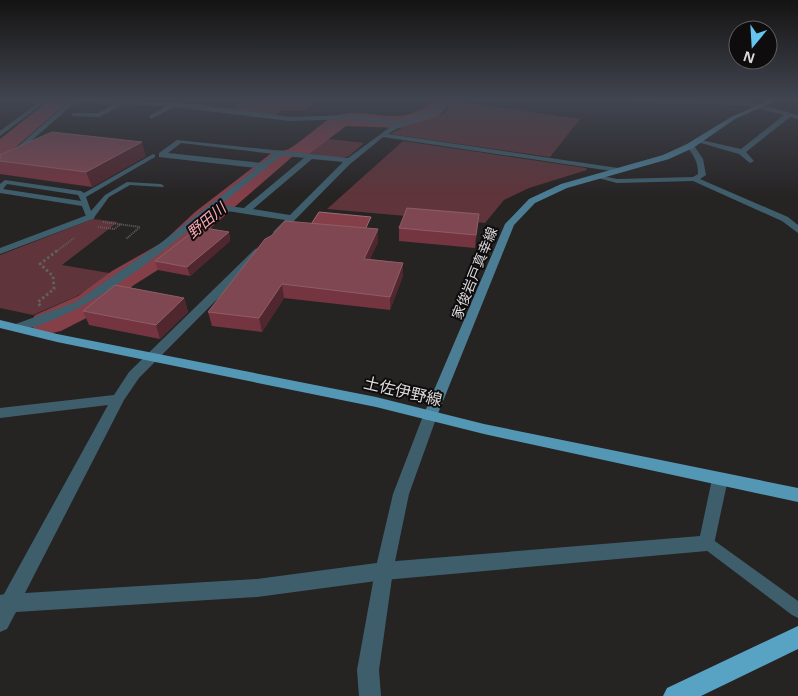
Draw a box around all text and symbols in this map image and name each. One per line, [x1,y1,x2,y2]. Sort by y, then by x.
north arrow [728,20,778,70]
text: N [740,47,757,69]
water label: 野田川 [182,197,231,242]
street label: 家俊岩戸真幸線 [447,224,501,322]
street label: 土佐伊野線 [362,371,444,411]

